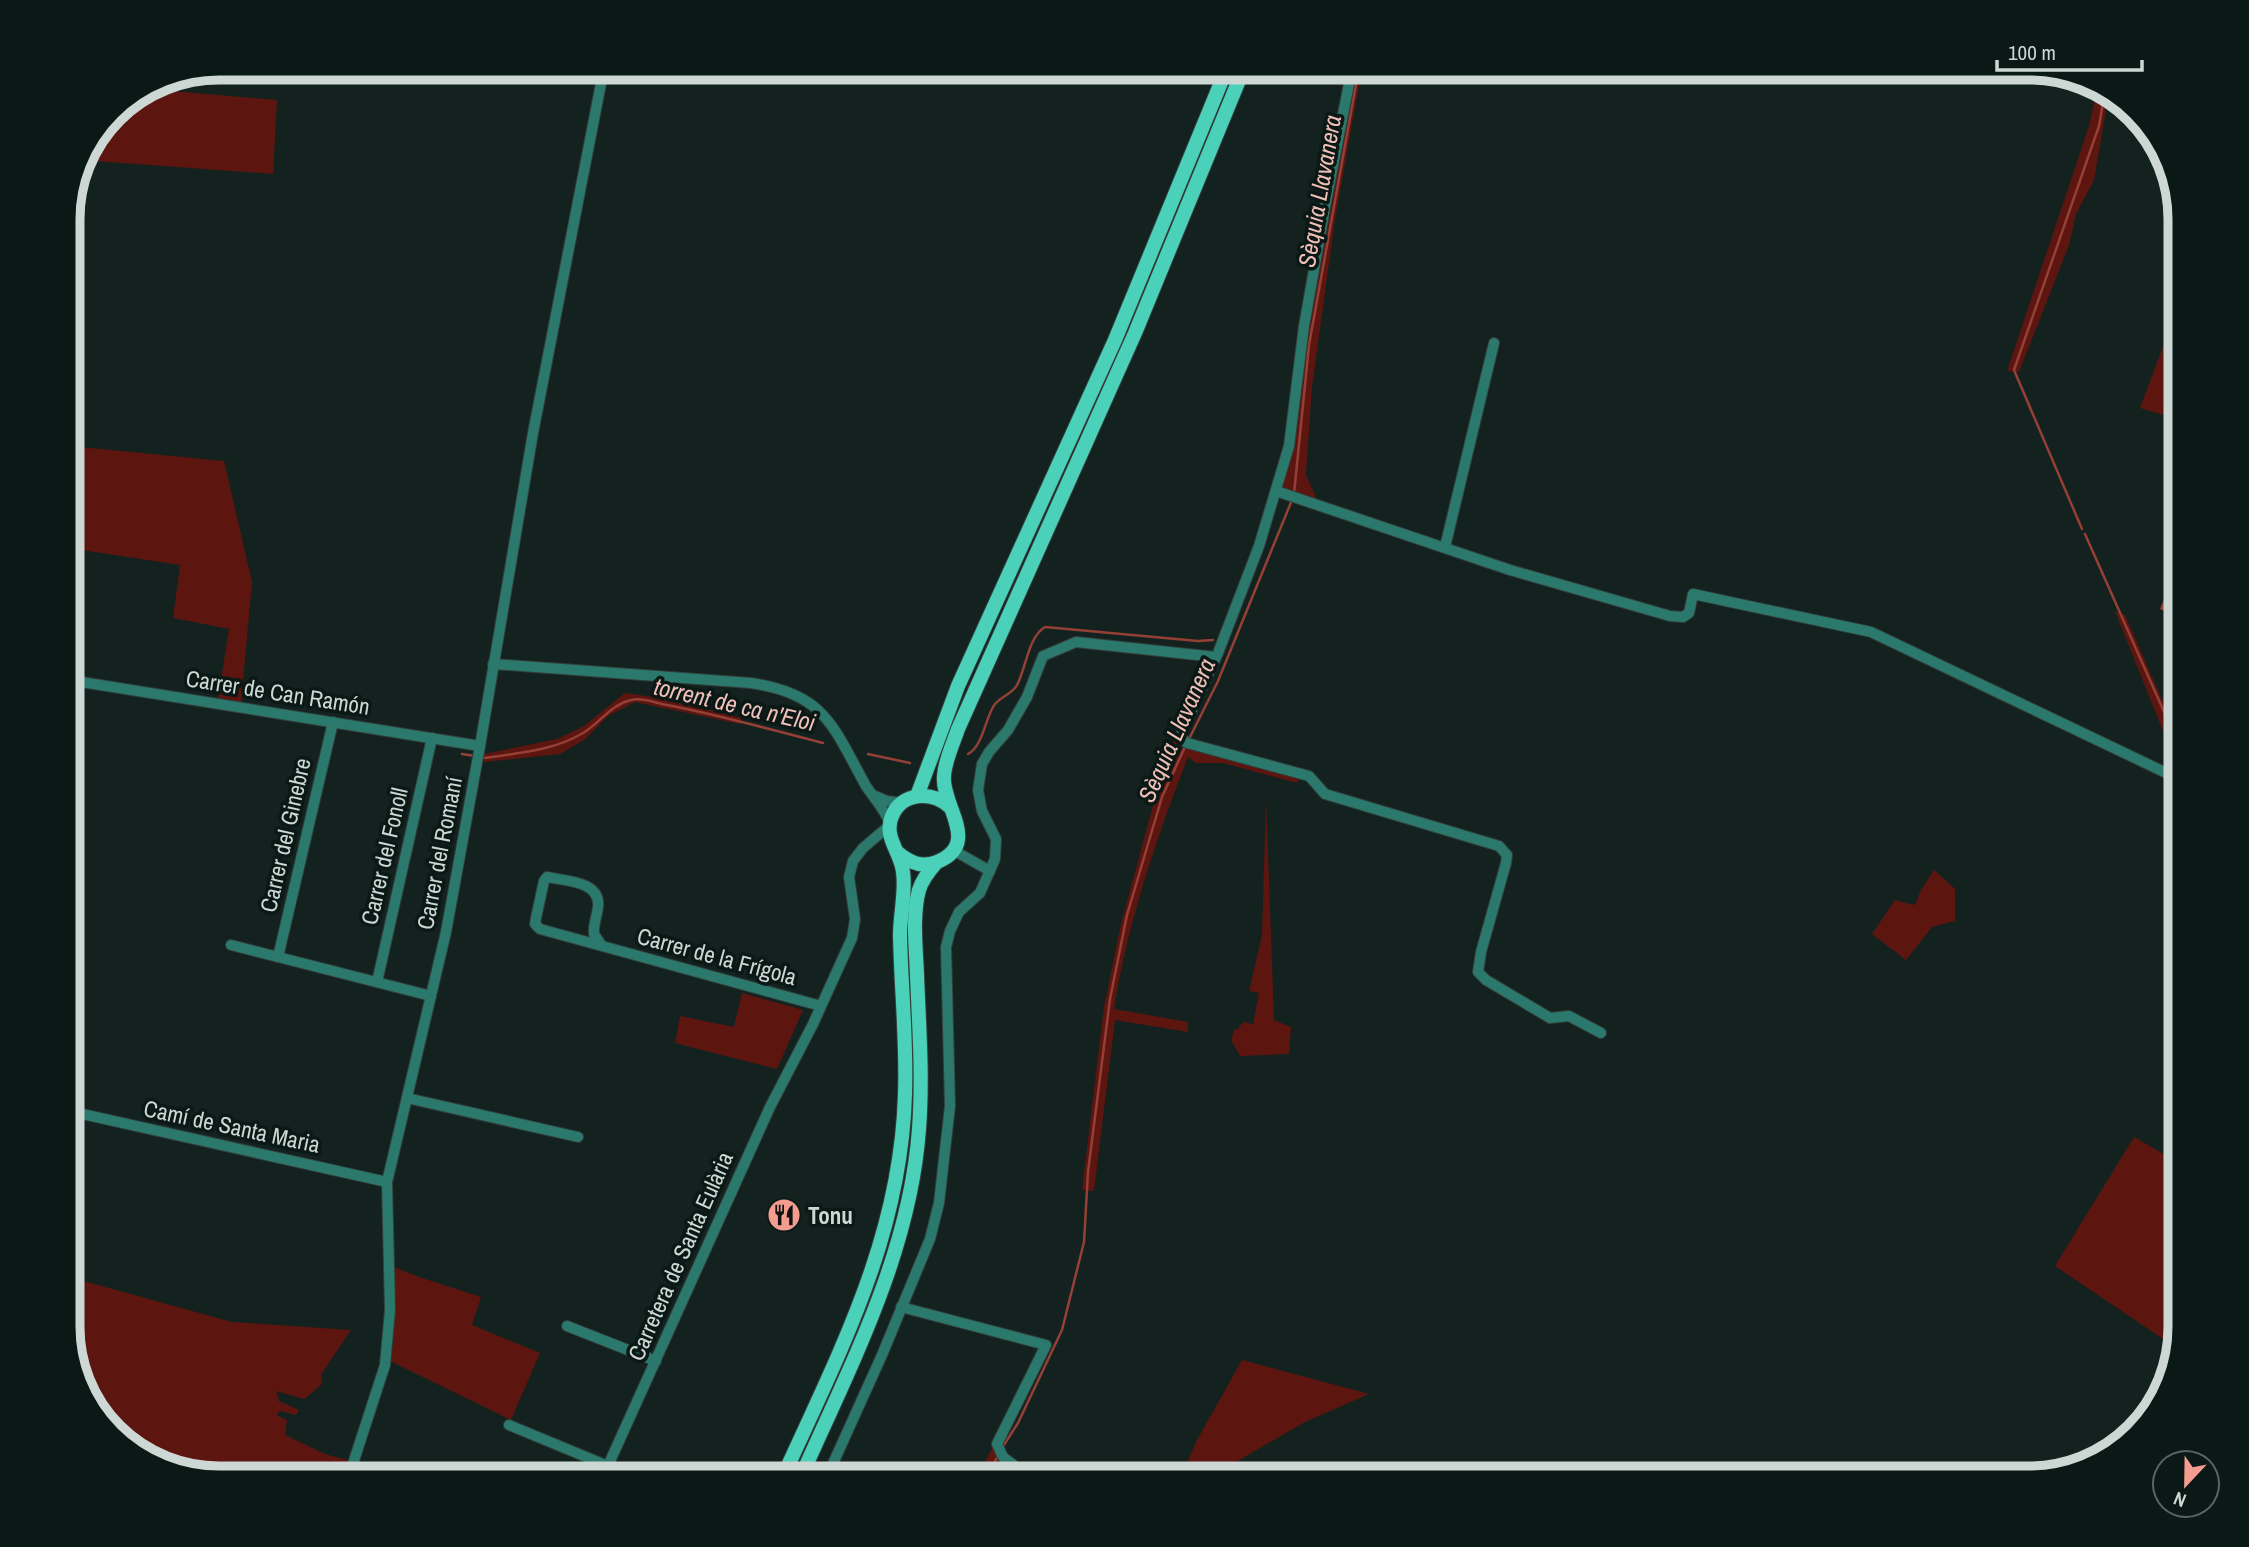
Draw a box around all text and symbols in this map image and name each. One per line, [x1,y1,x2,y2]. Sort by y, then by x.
scale bar [1997,28,2142,72]
text: 100 m [2008,38,2056,67]
water label: Sèquia Llavanera [1290,112,1348,270]
water label: Sèquia Llavanera [1130,653,1222,807]
street label: Carrer de Can Ramón [184,662,372,722]
water label: torrent de ca n'Eloi [651,670,819,738]
street label: Carrer del Ginebre [252,755,318,915]
street label: Carrer del Romaní [409,773,469,932]
street label: Carrer del Fonoll [353,785,415,927]
street label: Carrer de la Frígola [634,920,800,992]
street label: Camí de Santa Maria [141,1092,323,1160]
street label: Carretera de Santa Eulària [620,1146,740,1365]
restaurant icon: Tonu [765,1196,803,1234]
place label: Tonu [808,1200,853,1231]
north arrow [2151,1449,2221,1519]
text: N [2170,1486,2190,1514]

